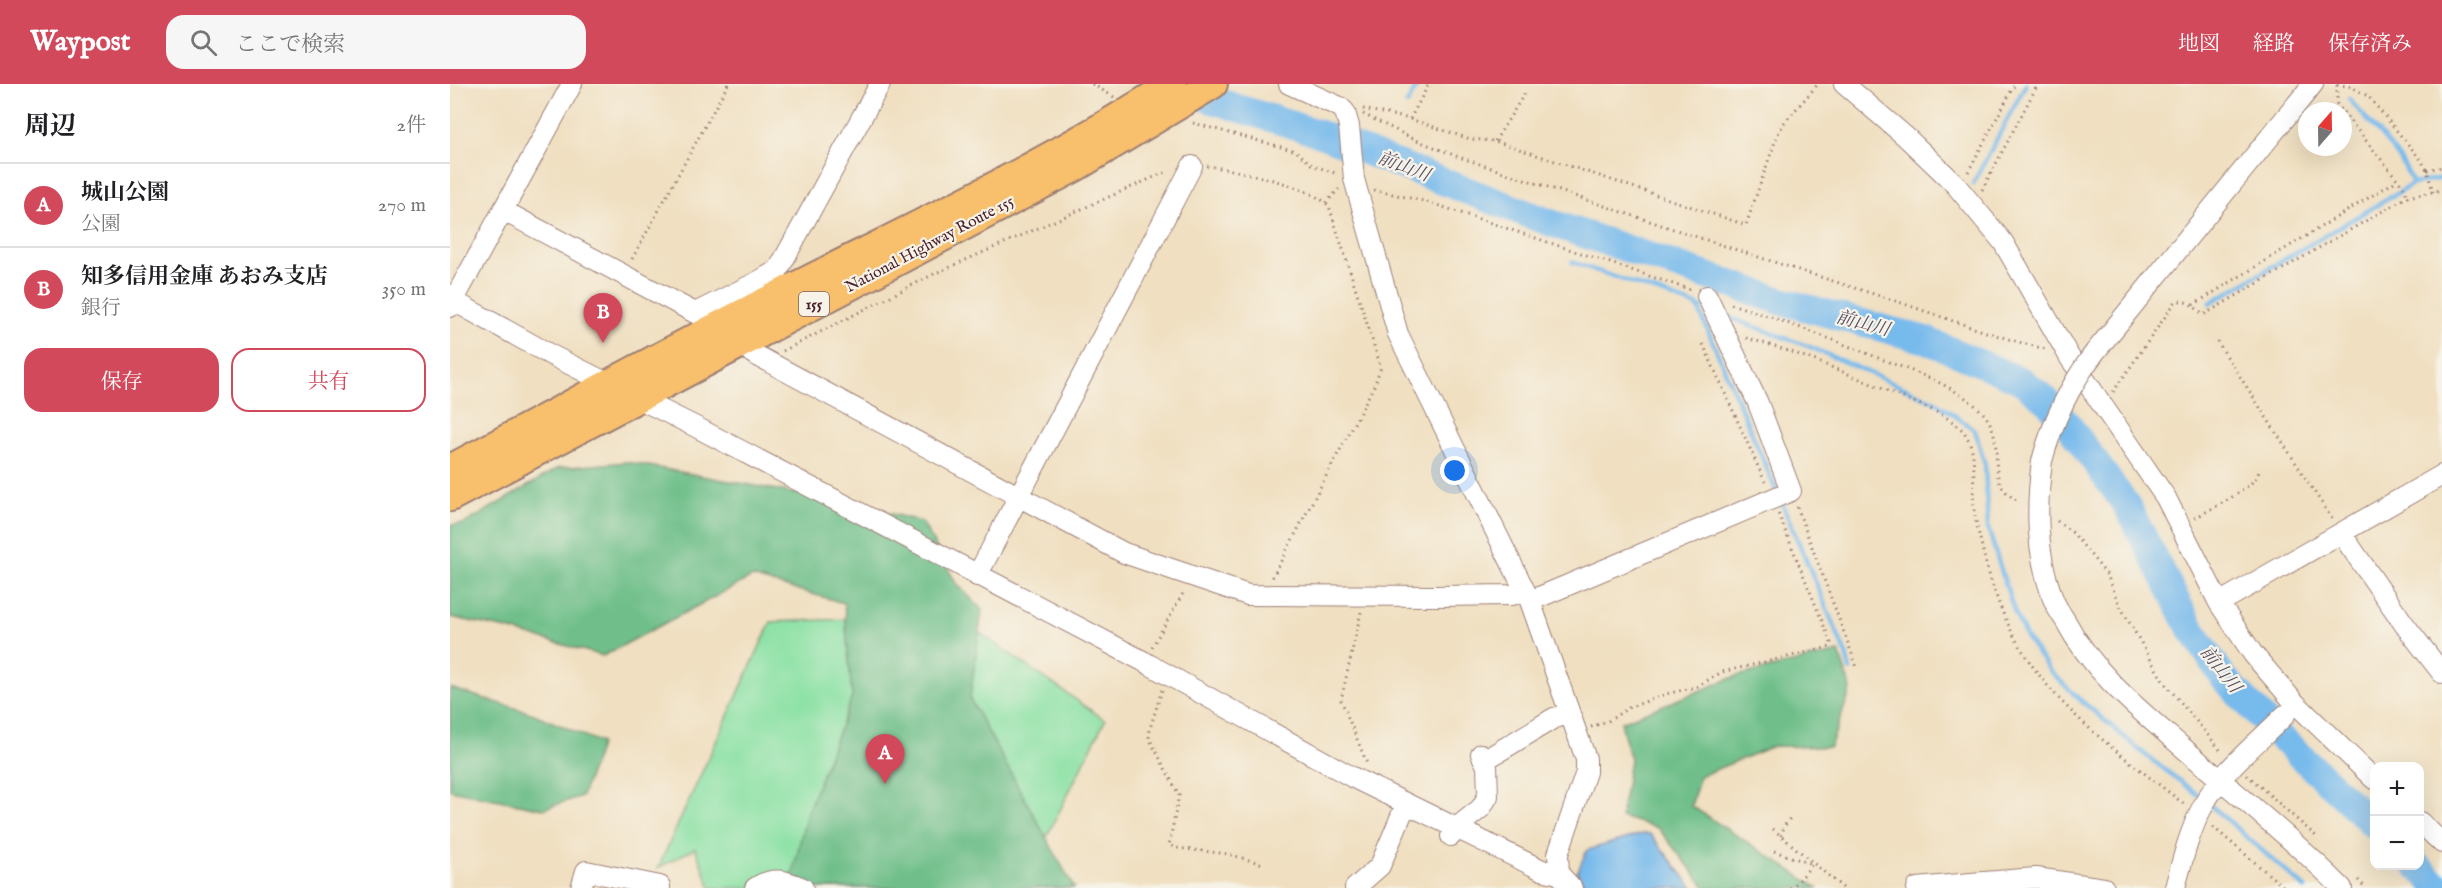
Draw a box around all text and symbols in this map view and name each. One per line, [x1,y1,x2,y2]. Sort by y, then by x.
search box [166,15,586,69]
text: Waypost [30,25,130,60]
icon: search [187,26,220,59]
text: ここで検索 [235,31,345,59]
text: 地図 [2178,31,2220,58]
text: 経路 [2253,31,2295,58]
text: 保存済み [2328,31,2412,58]
north arrow [2298,102,2352,156]
text: 周辺 [24,110,76,143]
text: 2件 [397,113,426,138]
water label: 前山川 [1374,147,1435,189]
text: 城山公園 [81,179,169,207]
street label: National Highway Route 155 [842,192,1018,298]
text: A [37,193,50,218]
text: 270 m [378,193,426,218]
text: 公園 [81,212,121,237]
text: 知多信用金庫 あおみ支店 [81,263,328,291]
text: B [37,277,50,302]
text: 350 m [382,277,426,302]
road number: 155 [799,292,829,316]
pin: B [584,294,622,343]
text: 銀行 [81,296,121,321]
water label: 前山川 [1834,306,1894,343]
button: 保存 [24,348,219,412]
button: 共有 [231,348,426,412]
your location [1440,456,1469,485]
water label: 前山川 [2194,642,2247,700]
pin: A [866,734,904,784]
map controls [2370,762,2424,870]
button: + [2370,762,2424,816]
button: − [2370,816,2424,870]

